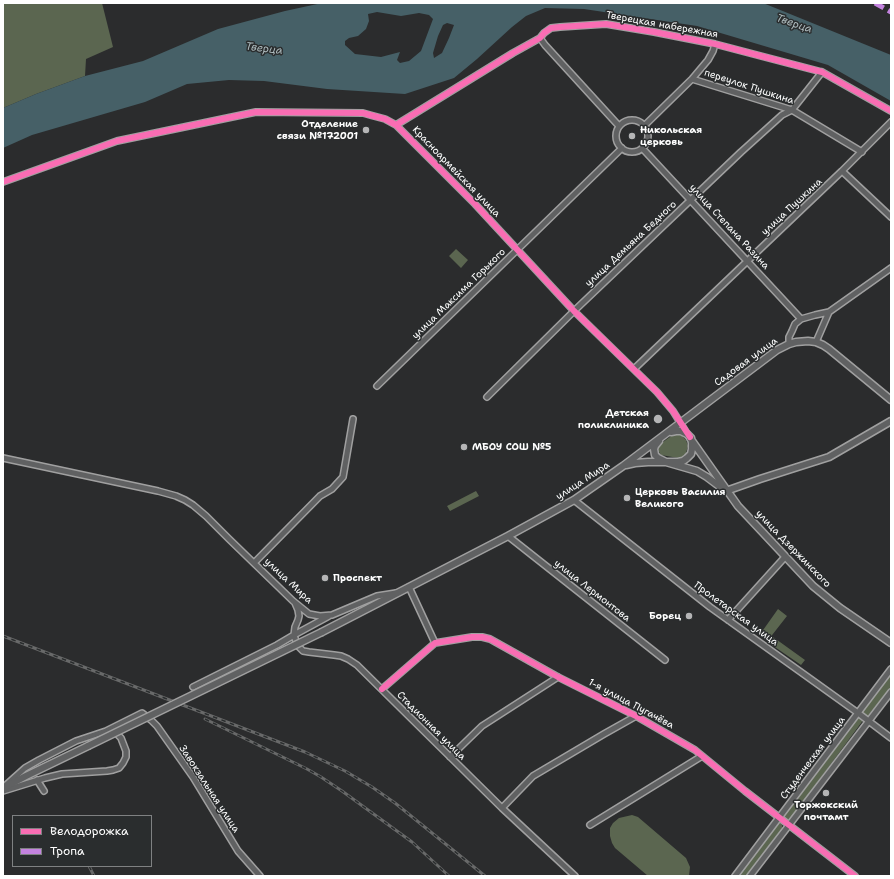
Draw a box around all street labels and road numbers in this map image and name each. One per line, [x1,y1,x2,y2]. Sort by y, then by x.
street label: Тверецкая набережная [605,9,719,41]
street label: переулок Пушкина [703,67,795,107]
street label: Красноармейская улица [409,124,503,220]
street label: улица Пушкина [759,176,825,238]
street label: улица Степана Разина [686,182,772,272]
street label: улица Демьяна Бедного [583,199,679,289]
street label: улица Максима Горького [410,246,508,342]
street label: Садовая улица [712,335,780,389]
street label: улица Мира [554,459,612,503]
street label: улица Дзержинского [753,508,833,590]
street label: улица Мира [261,556,315,606]
street label: улица Лермонтова [552,558,632,624]
street label: Пролетарская улица [692,579,780,649]
street label: 1-я улица Пугачёва [586,676,676,732]
street label: Стадионная улица [394,689,468,763]
street label: Студенческая улица [778,714,848,802]
street label: Завокзальная улица [176,743,242,835]

